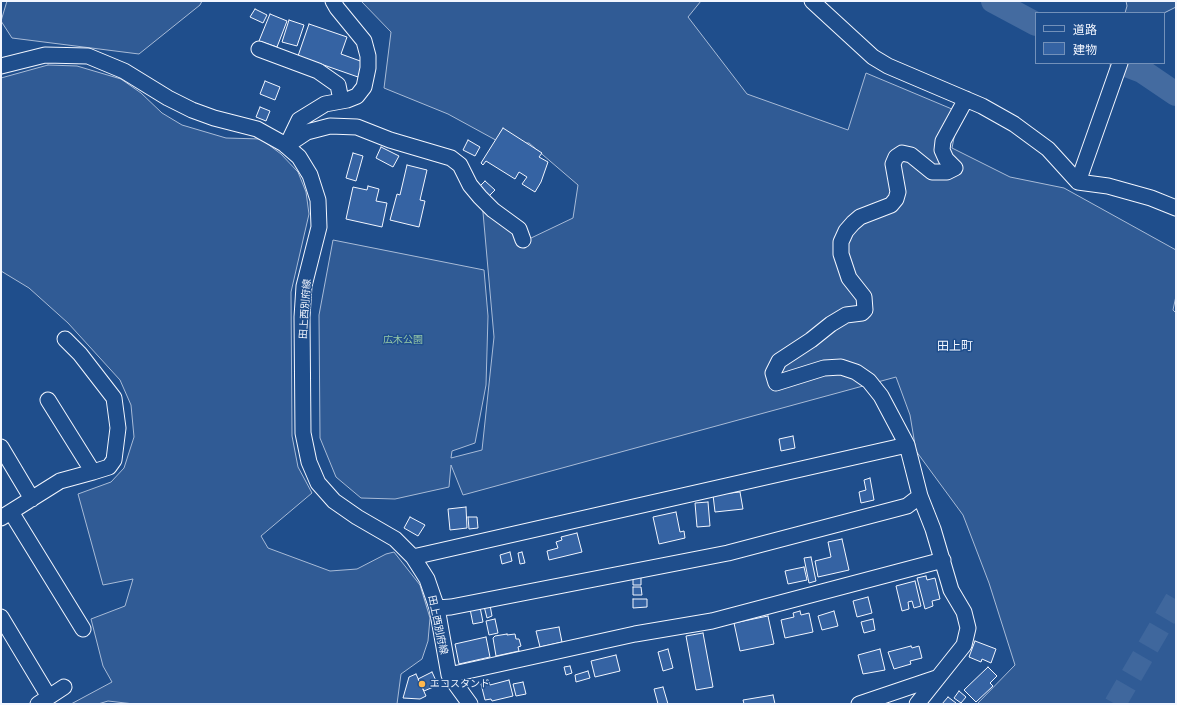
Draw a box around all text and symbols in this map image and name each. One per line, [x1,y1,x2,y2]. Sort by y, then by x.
legend [1035,12,1165,64]
text: 道路 [1073,22,1097,36]
text: 建物 [1073,42,1097,56]
street label: 田上西別府線 [297,279,313,339]
park label: 広木公園 [383,334,423,346]
district label: 田上町 [937,339,973,353]
street label: 田上西別府線 [426,594,450,656]
place label: エコスタンド [430,678,490,690]
marker: エコスタンド [417,679,427,689]

